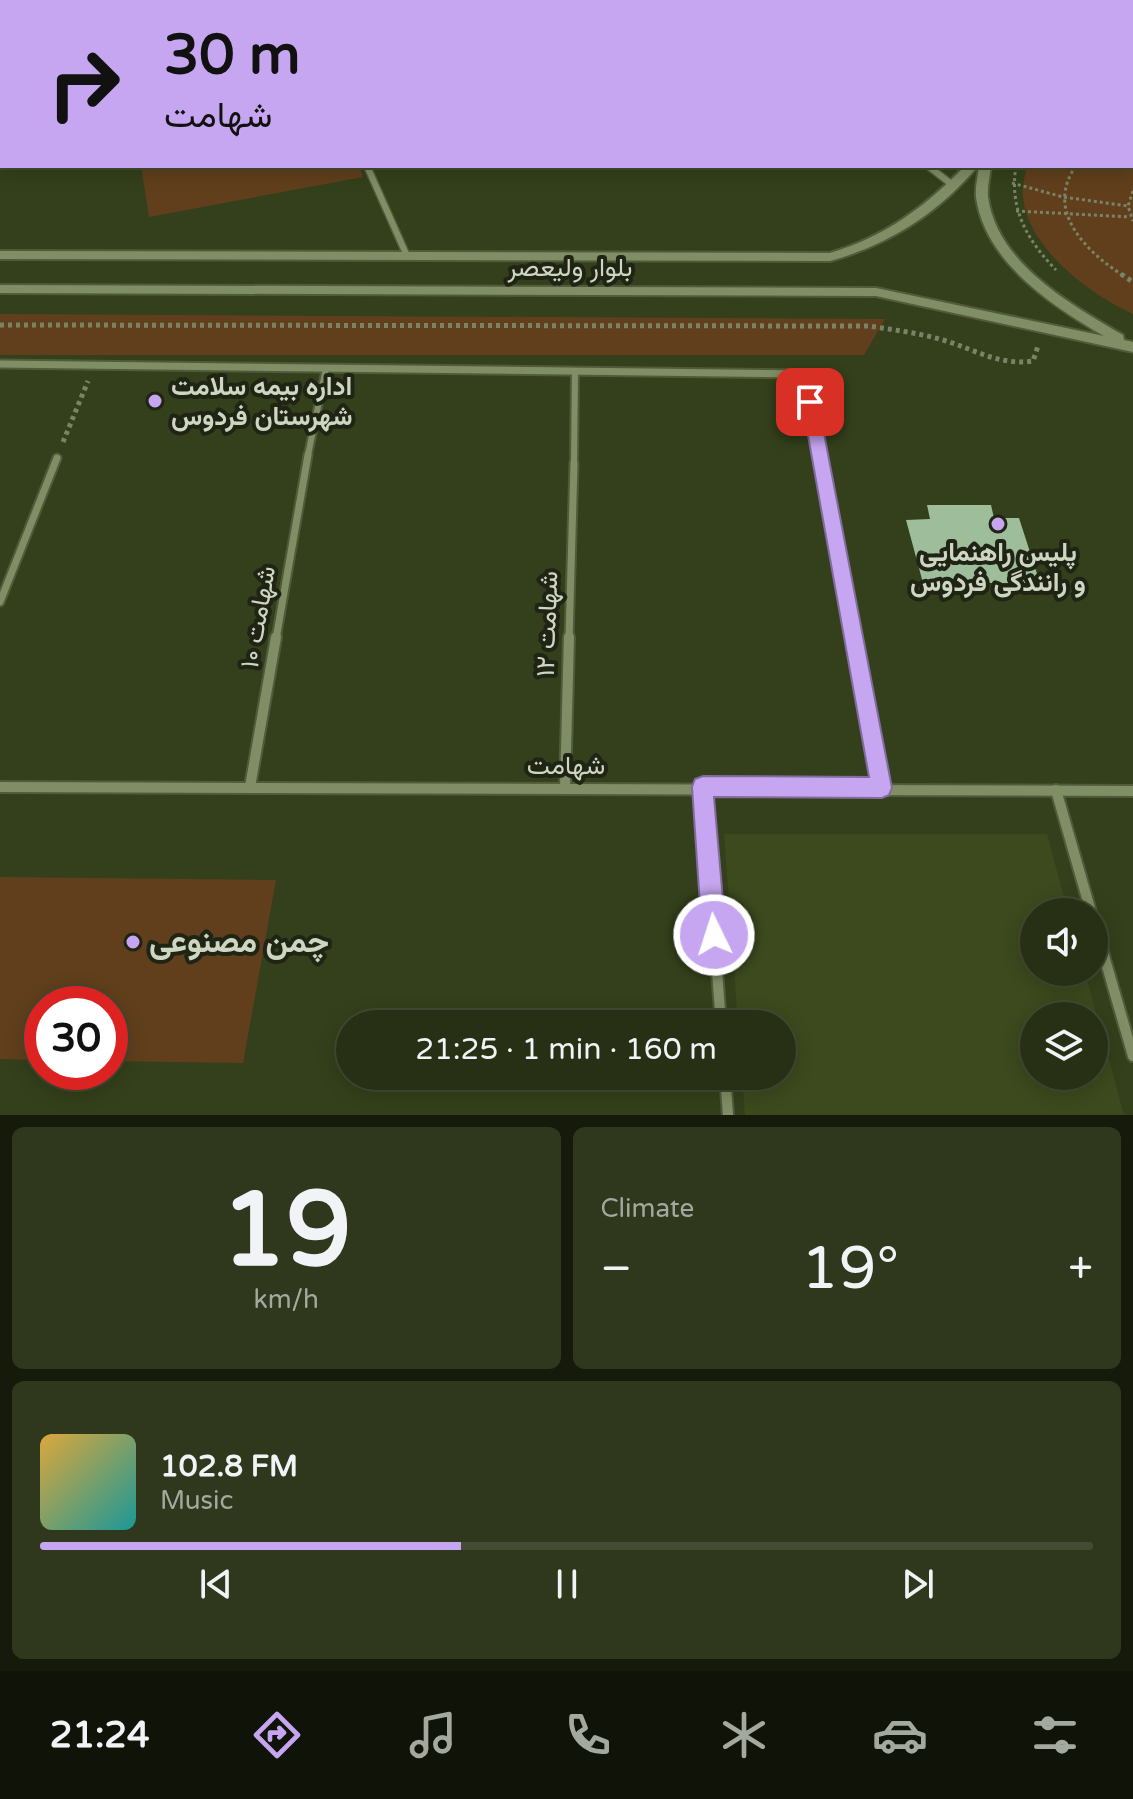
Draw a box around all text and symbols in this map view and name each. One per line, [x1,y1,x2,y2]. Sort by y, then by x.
text: 30 m [164,22,300,89]
icon: right [32,32,136,136]
text: شهامت [164,94,272,137]
street label: بلوار ولیعصر [507,252,632,283]
pin [776,368,844,436]
place label: اداره بیمه سلامت شهرستان فردوس [171,371,352,432]
icon: arrive [788,380,832,424]
marker: اداره بیمه سلامت شهرستان فردوس [146,392,164,410]
marker: پلیس راهنمایی و رانندگی فردوس [989,515,1007,533]
place label: پلیس راهنمایی و رانندگی فردوس [910,537,1086,598]
street label: شهامت ۱۰ [234,563,282,671]
street label: شهامت ۱۲ [530,570,564,678]
street label: شهامت [527,750,605,781]
position arrow [672,893,756,977]
map controls [1020,898,1108,1090]
button: sound [1020,898,1108,986]
place label: چمن مصنوعی [149,923,329,963]
marker: چمن مصنوعی [124,933,142,951]
speed limit sign: 30 [24,986,128,1090]
button: layers [1020,1002,1108,1090]
text: 21:25 · 1 min · 160 m [415,1031,717,1068]
text: 19 [221,1169,352,1294]
text: Climate [601,1193,694,1224]
text: 19° [801,1233,899,1305]
text: − [601,1243,632,1296]
text: + [1068,1243,1093,1296]
text: km/h [254,1284,319,1315]
text: 102.8 FM [160,1448,298,1485]
text: Music [160,1485,233,1516]
icon: previous [194,1562,238,1606]
icon: pause [545,1562,589,1606]
icon: next [896,1562,940,1606]
icon: directions [249,1707,305,1763]
icon: music [405,1707,461,1763]
icon: phone [560,1707,616,1763]
icon: climate [716,1707,772,1763]
icon: car [872,1707,928,1763]
icon: filters [1027,1707,1083,1763]
text: 21:24 [50,1714,150,1757]

